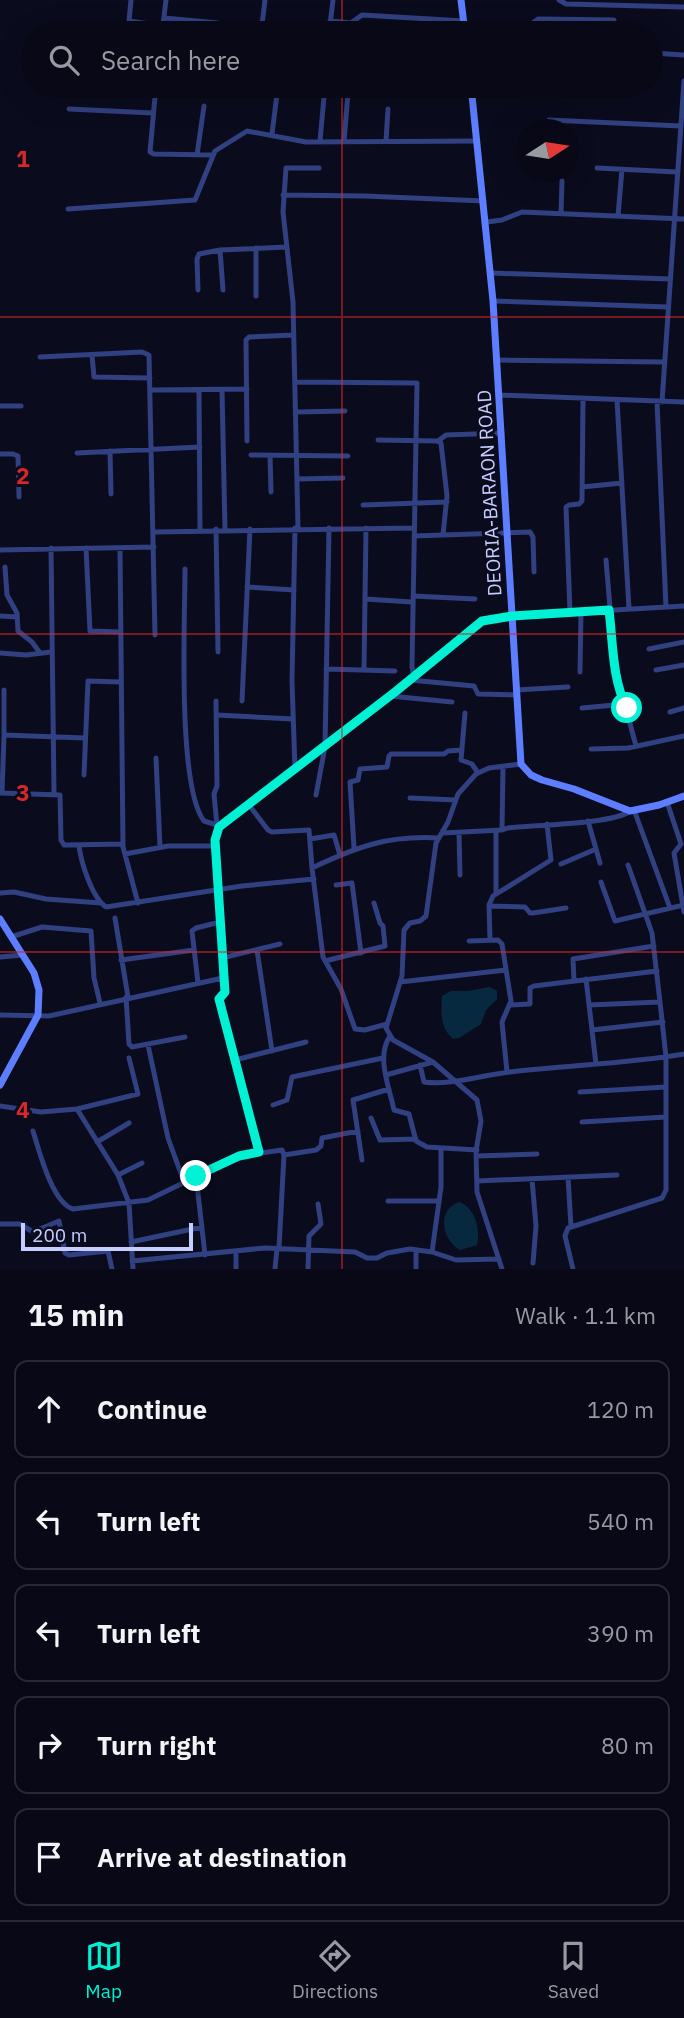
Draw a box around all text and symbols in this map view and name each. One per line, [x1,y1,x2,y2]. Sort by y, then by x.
search box [21,21,663,98]
icon: search [45,41,83,79]
text: Search here [101,43,240,77]
north arrow [516,119,579,182]
text: 1 [16,143,30,173]
street label: DEORIA-BARAON ROAD [472,389,506,597]
text: 2 [16,460,30,490]
route start [611,692,642,723]
text: 3 [16,777,30,807]
text: 4 [16,1094,30,1124]
route end [180,1160,211,1191]
scale bar [21,1220,192,1252]
text: 200 m [32,1223,87,1247]
text: 15 min [28,1295,124,1334]
text: Walk · 1.1 km [515,1300,656,1330]
icon: ahead [30,1390,68,1428]
text: Continue [97,1392,207,1426]
text: 120 m [587,1394,654,1424]
icon: left [30,1502,68,1540]
text: Turn left [97,1504,200,1538]
text: 540 m [587,1506,654,1536]
icon: left [30,1614,68,1652]
text: Turn left [97,1616,200,1650]
text: 390 m [587,1618,654,1648]
icon: right [30,1726,68,1764]
text: Turn right [97,1728,216,1762]
text: 80 m [601,1730,654,1760]
icon: arrive [30,1838,68,1876]
text: Arrive at destination [97,1840,347,1874]
tab: Map [85,1937,123,2003]
tab: Directions [292,1937,378,2003]
tab: Saved [548,1937,599,2003]

